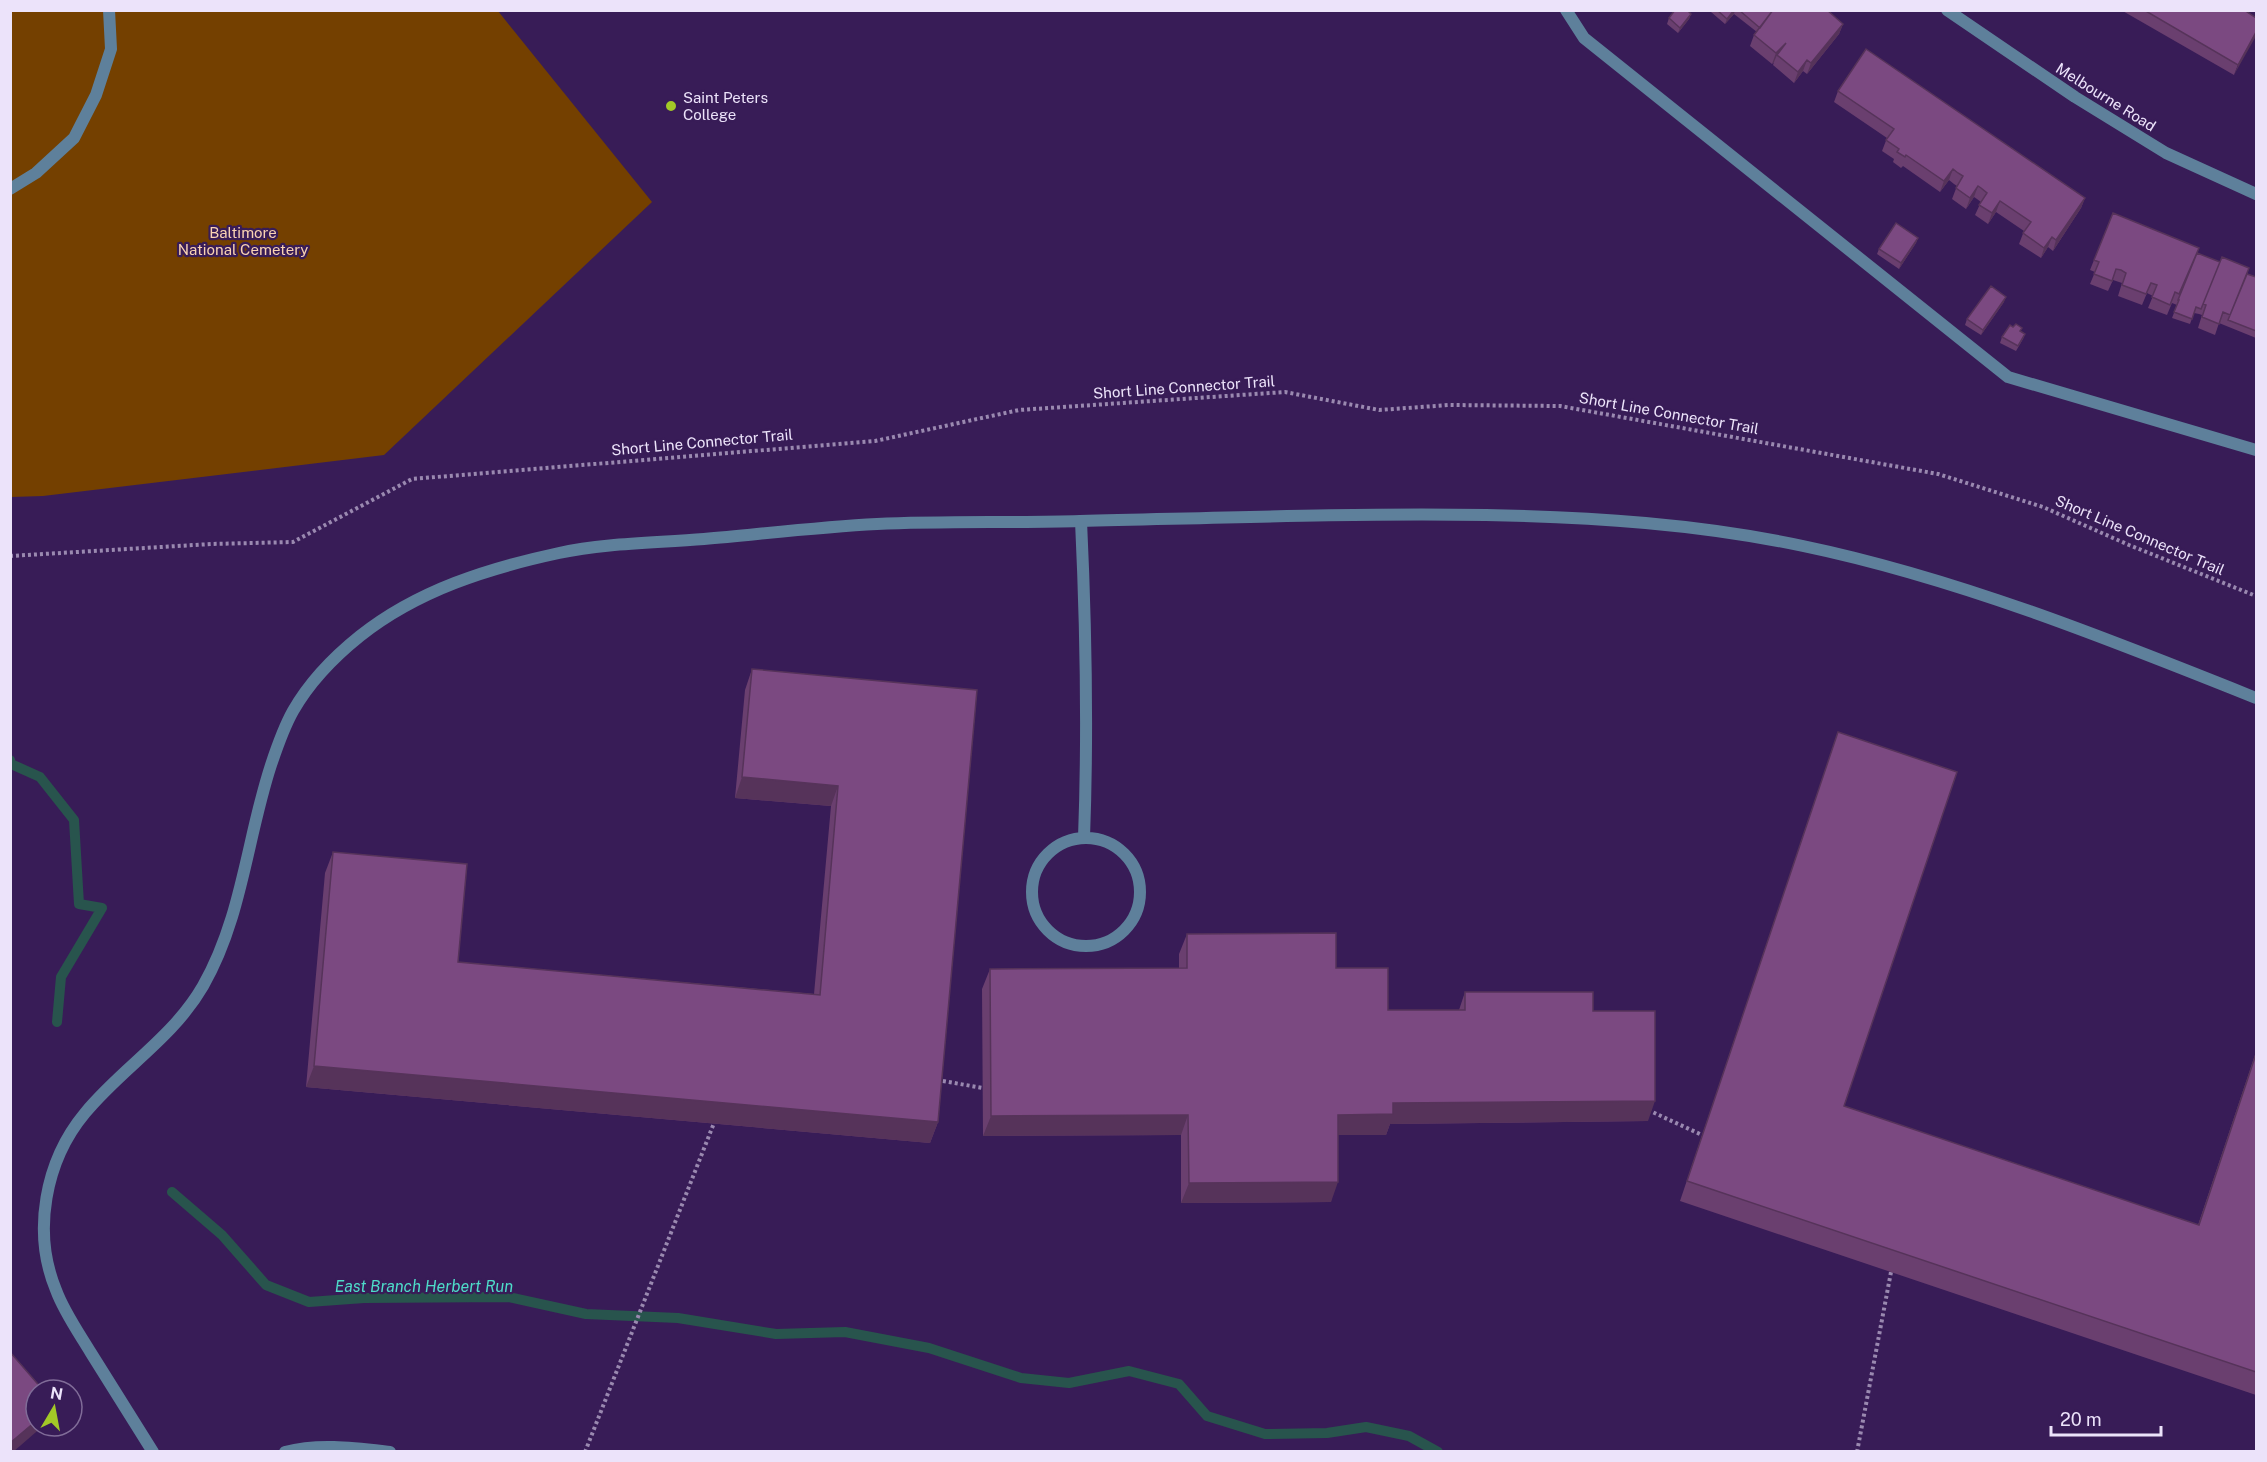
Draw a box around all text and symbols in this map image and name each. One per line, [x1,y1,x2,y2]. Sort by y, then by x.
street label: Melbourne Road [2053,59,2159,135]
place label: Saint Peters College [683,89,768,123]
marker: Saint Peters College [664,99,678,113]
park label: Baltimore National Cemetery [178,224,308,258]
street label: Short Line Connector Trail [1093,372,1275,402]
street label: Short Line Connector Trail [1578,389,1760,437]
street label: Short Line Connector Trail [611,426,793,458]
street label: Short Line Connector Trail [2053,492,2227,578]
water label: East Branch Herbert Run [335,1277,513,1296]
north arrow [24,1378,84,1438]
text: N [49,1383,64,1404]
scale bar [2051,1399,2160,1437]
text: 20 m [2060,1409,2102,1430]

